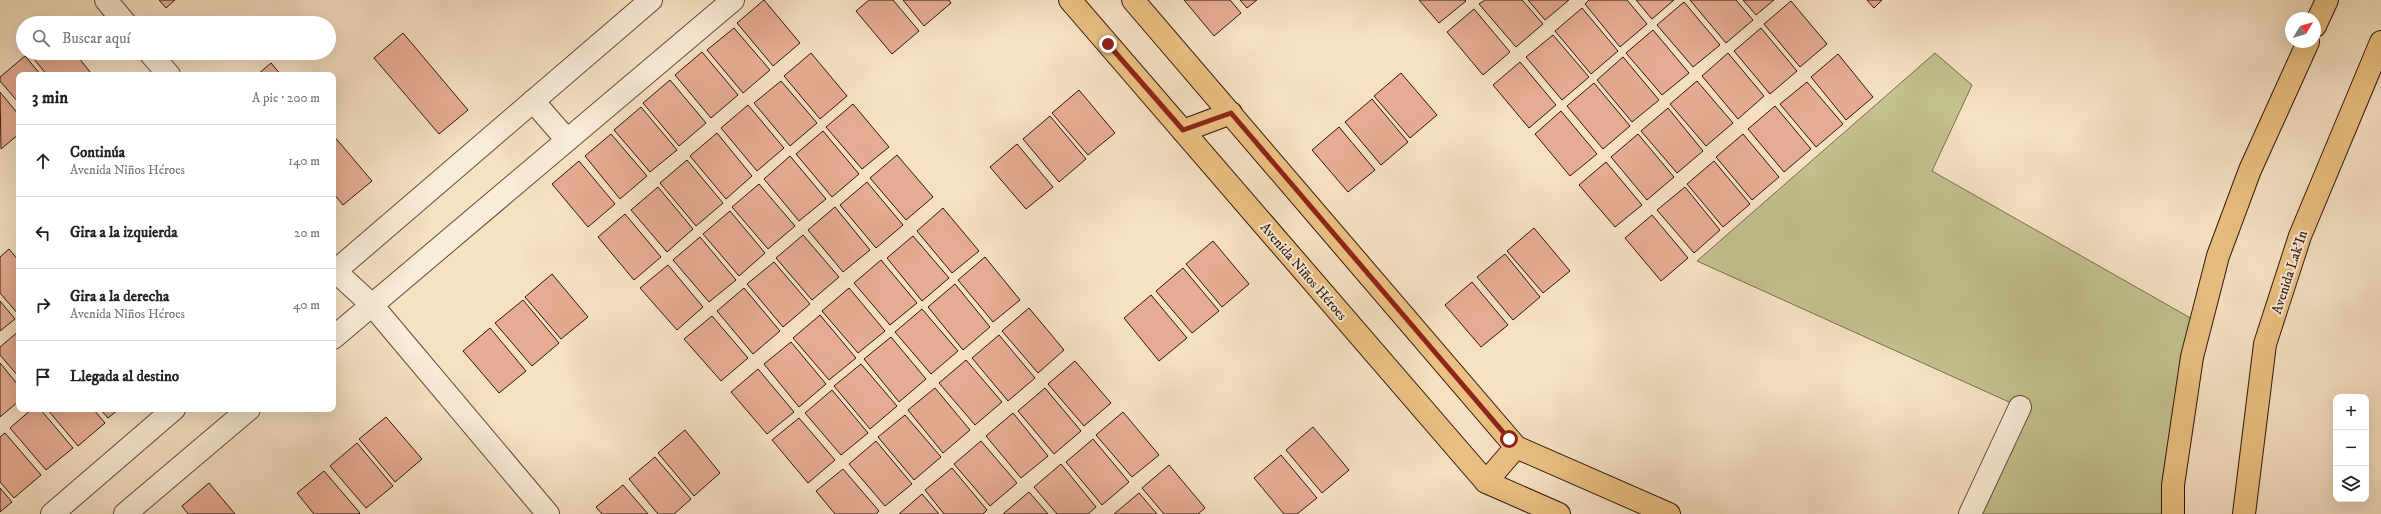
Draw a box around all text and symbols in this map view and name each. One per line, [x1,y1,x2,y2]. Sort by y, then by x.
north arrow [2285,12,2321,48]
search box [16,16,336,60]
icon: search [30,27,52,49]
text: Buscar aquí [62,29,130,48]
route end [1099,35,1117,53]
text: 3 min [32,87,68,109]
text: A pie · 200 m [252,90,320,106]
text: Continúa [70,143,125,162]
icon: ahead [32,150,54,172]
text: 140 m [288,153,320,169]
text: Avenida Niños Héroes [70,162,185,178]
street label: Avenida Niños Héroes [1256,219,1351,324]
icon: left [32,222,54,244]
text: Gira a la izquierda [70,223,178,242]
text: 20 m [294,225,320,241]
street label: Avenida Lak'In [2268,228,2312,316]
text: Gira a la derecha [70,287,169,306]
icon: right [32,294,54,316]
text: 40 m [293,297,320,313]
text: Avenida Niños Héroes [70,306,185,322]
icon: arrive [32,366,54,388]
text: Llegada al destino [70,367,179,386]
map controls [2333,394,2369,502]
button: + [2333,394,2369,430]
route start [1500,430,1518,448]
button: − [2333,430,2369,466]
button: layers [2333,466,2369,502]

